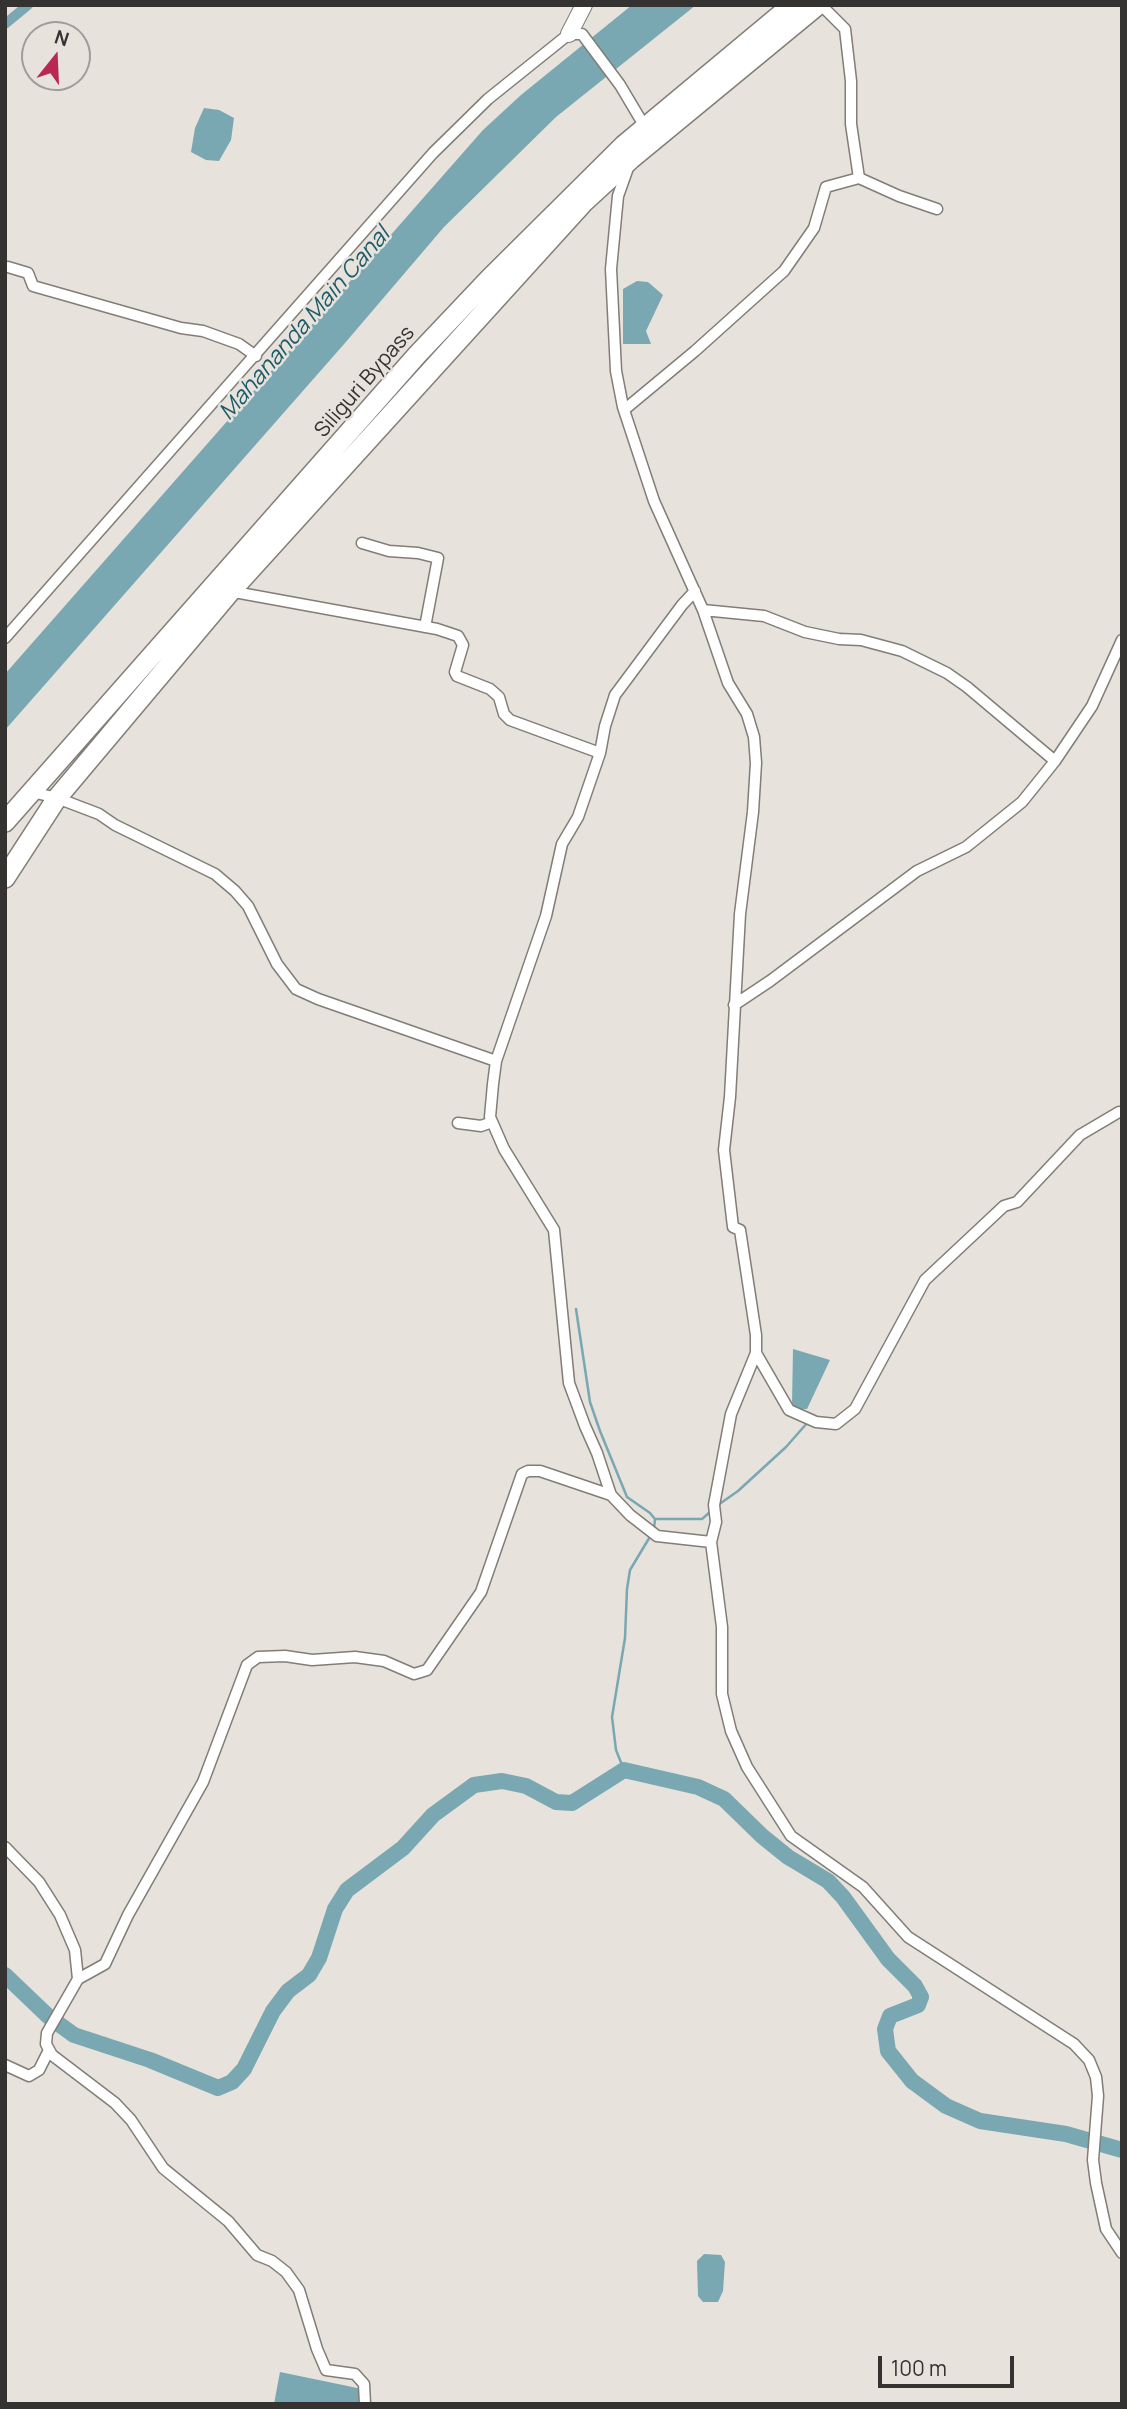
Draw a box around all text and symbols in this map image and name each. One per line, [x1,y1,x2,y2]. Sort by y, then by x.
north arrow [21,21,91,91]
text: N [51,23,72,52]
water label: Mahananda Main Canal [214,222,396,426]
street label: Siliguri Bypass [310,321,420,443]
scale bar [882,2342,1018,2386]
text: 100 m [891,2354,947,2382]

